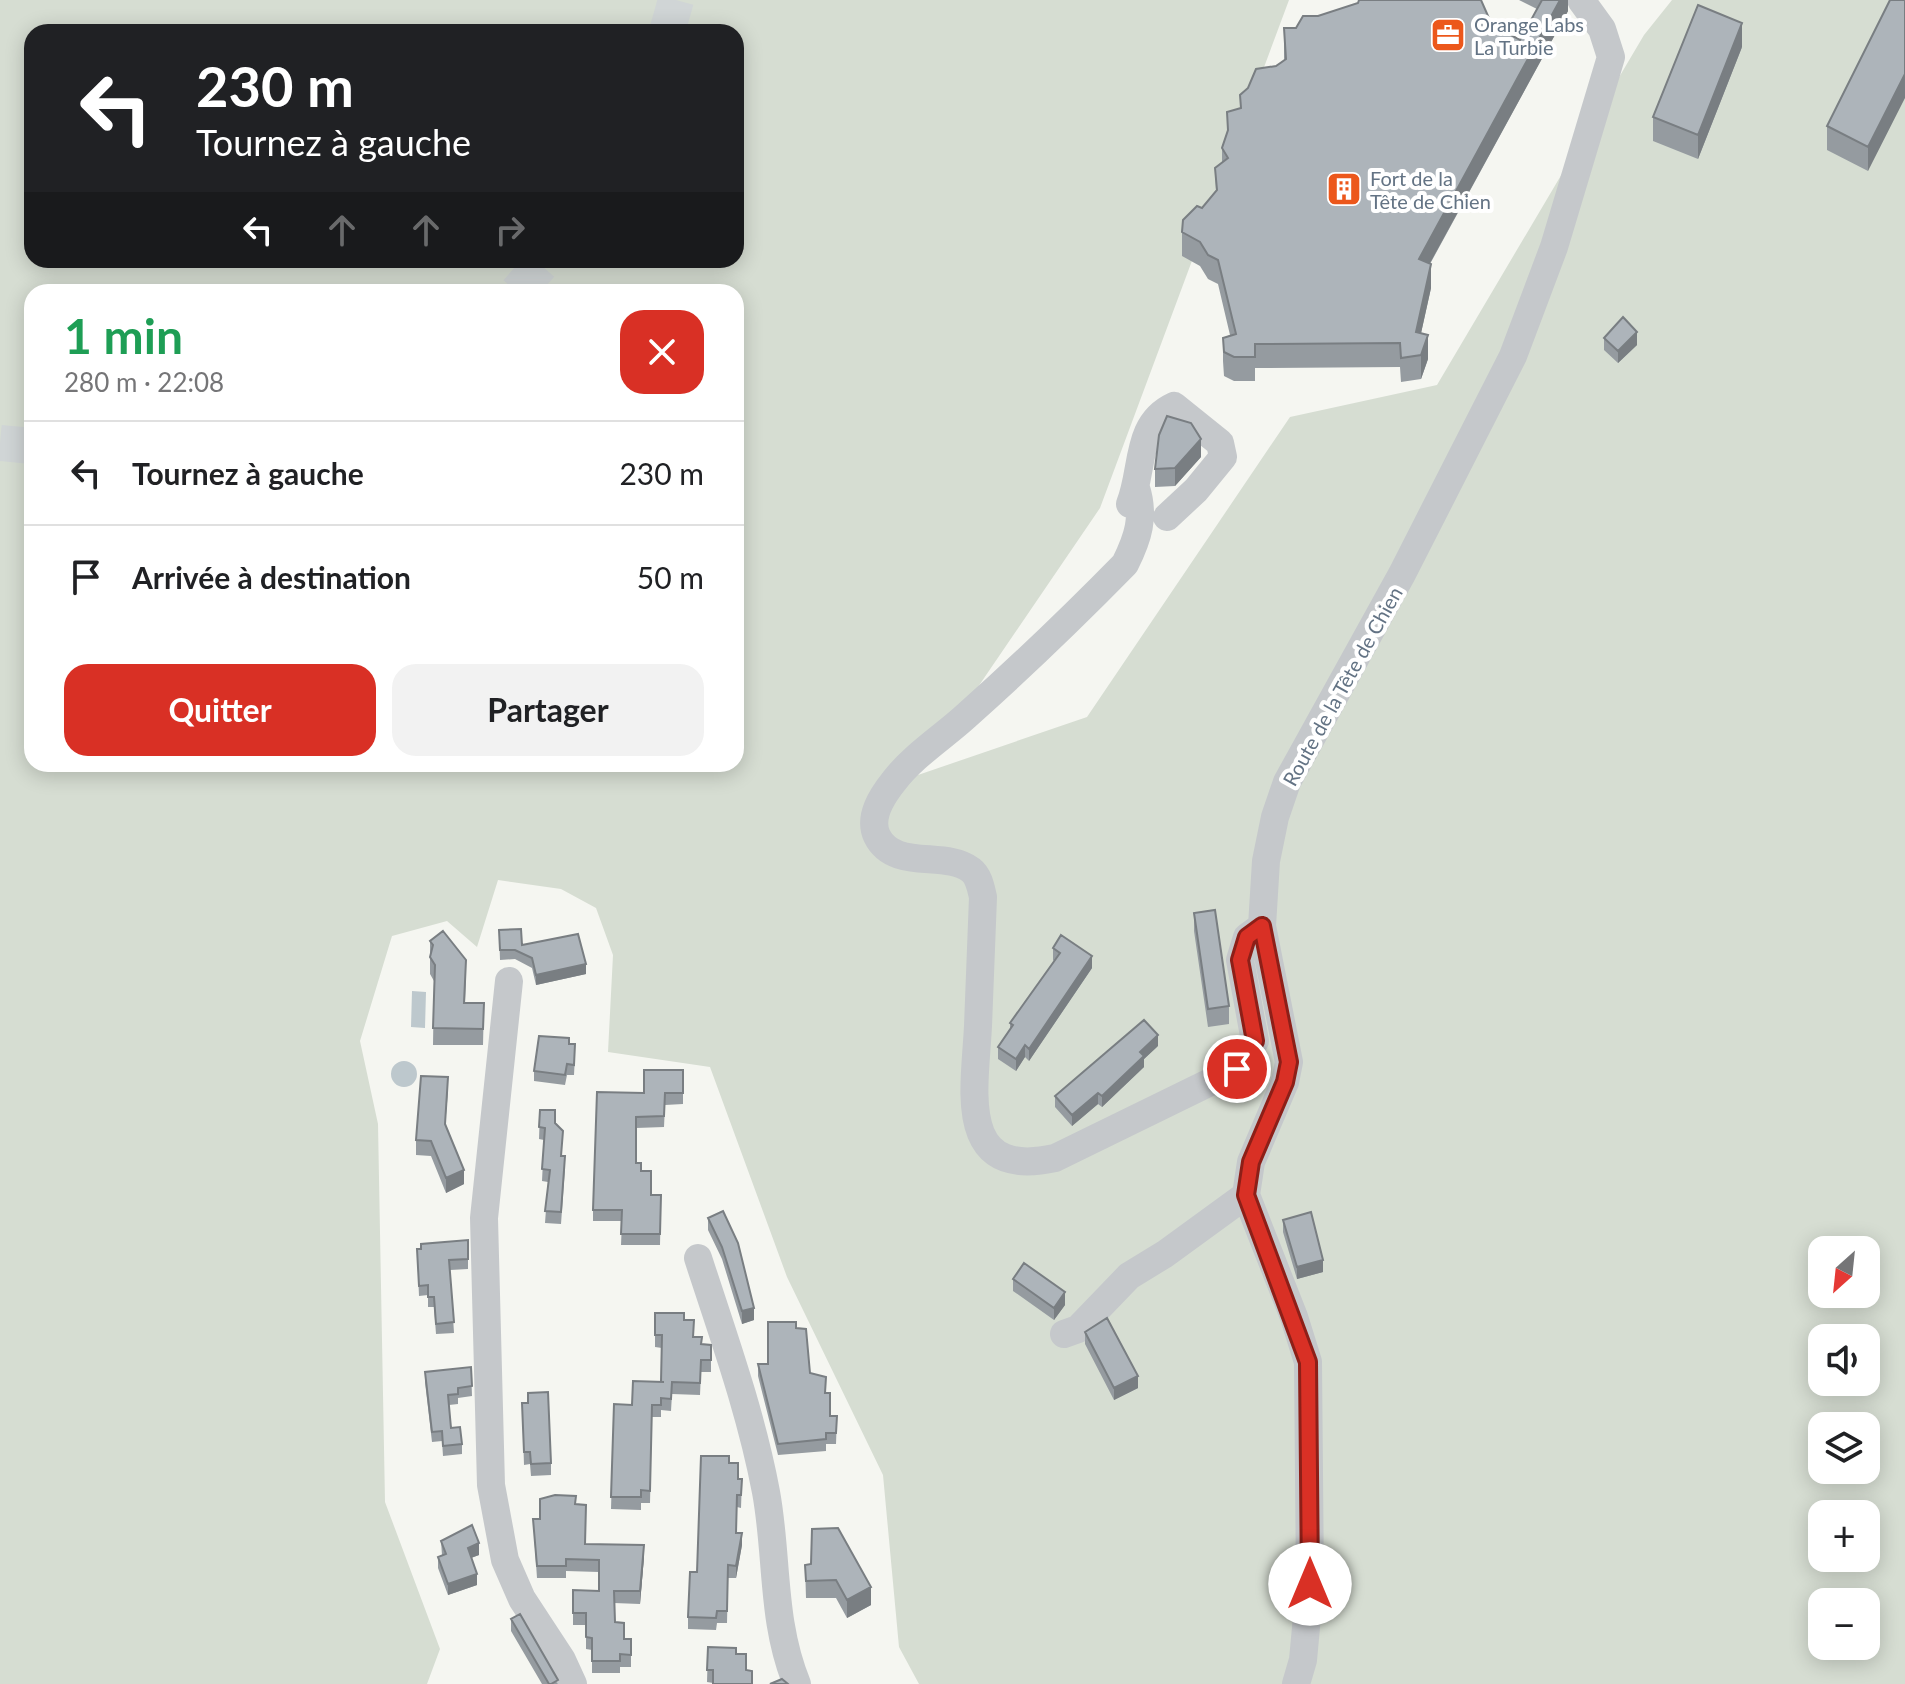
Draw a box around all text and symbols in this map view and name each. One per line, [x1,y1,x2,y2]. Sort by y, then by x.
place label: Orange Labs La Turbie [1474,12,1584,59]
office icon: Orange Labs La Turbie [1429,16,1467,54]
text: 230 m [196,52,354,119]
icon: left [64,56,168,160]
text: Tournez à gauche [196,120,471,164]
place label: Fort de la Tête de Chien [1370,166,1491,213]
building icon: Fort de la Tête de Chien [1325,170,1363,208]
icon: left [236,208,280,252]
icon: ahead [320,208,364,252]
icon: ahead [404,208,448,252]
icon: right [488,208,532,252]
text: 1 min [64,307,183,364]
button: close [620,310,704,394]
text: 280 m · 22:08 [64,366,224,398]
icon: left [64,451,108,495]
text: Tournez à gauche [132,455,364,491]
text: 230 m [619,455,704,491]
icon: arrive [64,555,108,599]
text: Arrivée à destination [132,559,411,595]
text: 50 m [637,559,704,595]
street label: Route de la Tête de Chien [1277,582,1407,790]
button: Quitter [64,664,376,756]
button: Partager [392,664,704,756]
pin [1203,1035,1271,1103]
icon: arrive [1215,1047,1259,1091]
north arrow [1808,1236,1880,1308]
map controls [1808,1236,1880,1660]
button: sound [1808,1324,1880,1396]
button: layers [1808,1412,1880,1484]
button: + [1808,1500,1880,1572]
position arrow [1268,1542,1352,1626]
button: − [1808,1588,1880,1660]

